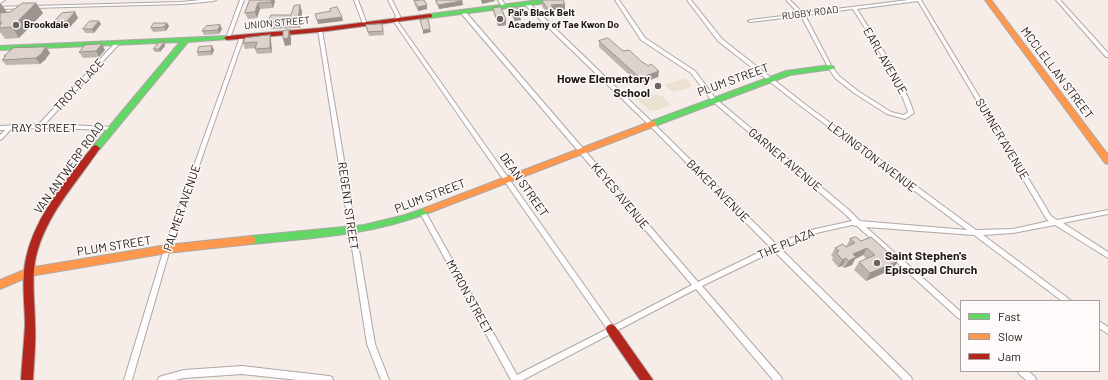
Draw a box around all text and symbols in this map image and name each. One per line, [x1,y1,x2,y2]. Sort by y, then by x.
street label: RUGBY ROAD [781,4,839,22]
place label: Pai's Black Belt Academy of Tae Kwon Do [508,7,619,30]
street label: UNION STREET [244,14,310,32]
marker: Pai's Black Belt Academy of Tae Kwon Do [495,14,505,24]
place label: Brookdale [24,19,69,31]
marker: Brookdale [11,20,21,30]
street label: MCCLELLAN STREET [1018,24,1096,122]
street label: EARL AVENUE [860,25,910,97]
street label: TROY PLACE [51,56,107,114]
street label: PLUM STREET [695,60,771,100]
place label: Howe Elementary School [557,72,650,100]
marker: Howe Elementary School [653,81,663,91]
street label: SUMNER AVENUE [972,96,1032,182]
street label: VAN ANTWERP ROAD [31,119,107,217]
street label: LEXINGTON AVENUE [825,119,919,195]
street label: RAY STREET [11,121,77,135]
street label: GARNER AVENUE [746,125,824,195]
street label: DEAN STREET [497,150,551,220]
street label: BAKER AVENUE [684,157,752,225]
street label: KEYES AVENUE [588,160,652,232]
street label: REGENT STREET [335,161,361,251]
street label: PALMER AVENUE [160,163,204,253]
street label: PLUM STREET [392,176,468,216]
street label: THE PLAZA [755,226,817,262]
street label: PLUM STREET [76,233,152,259]
place label: Saint Stephen's Episcopal Church [885,249,977,277]
street label: MYRON STREET [443,257,495,337]
marker: Saint Stephen's Episcopal Church [872,258,882,268]
legend [960,300,1100,372]
text: Fast [998,309,1021,323]
text: Slow [998,329,1023,343]
text: Jam [998,349,1021,363]

